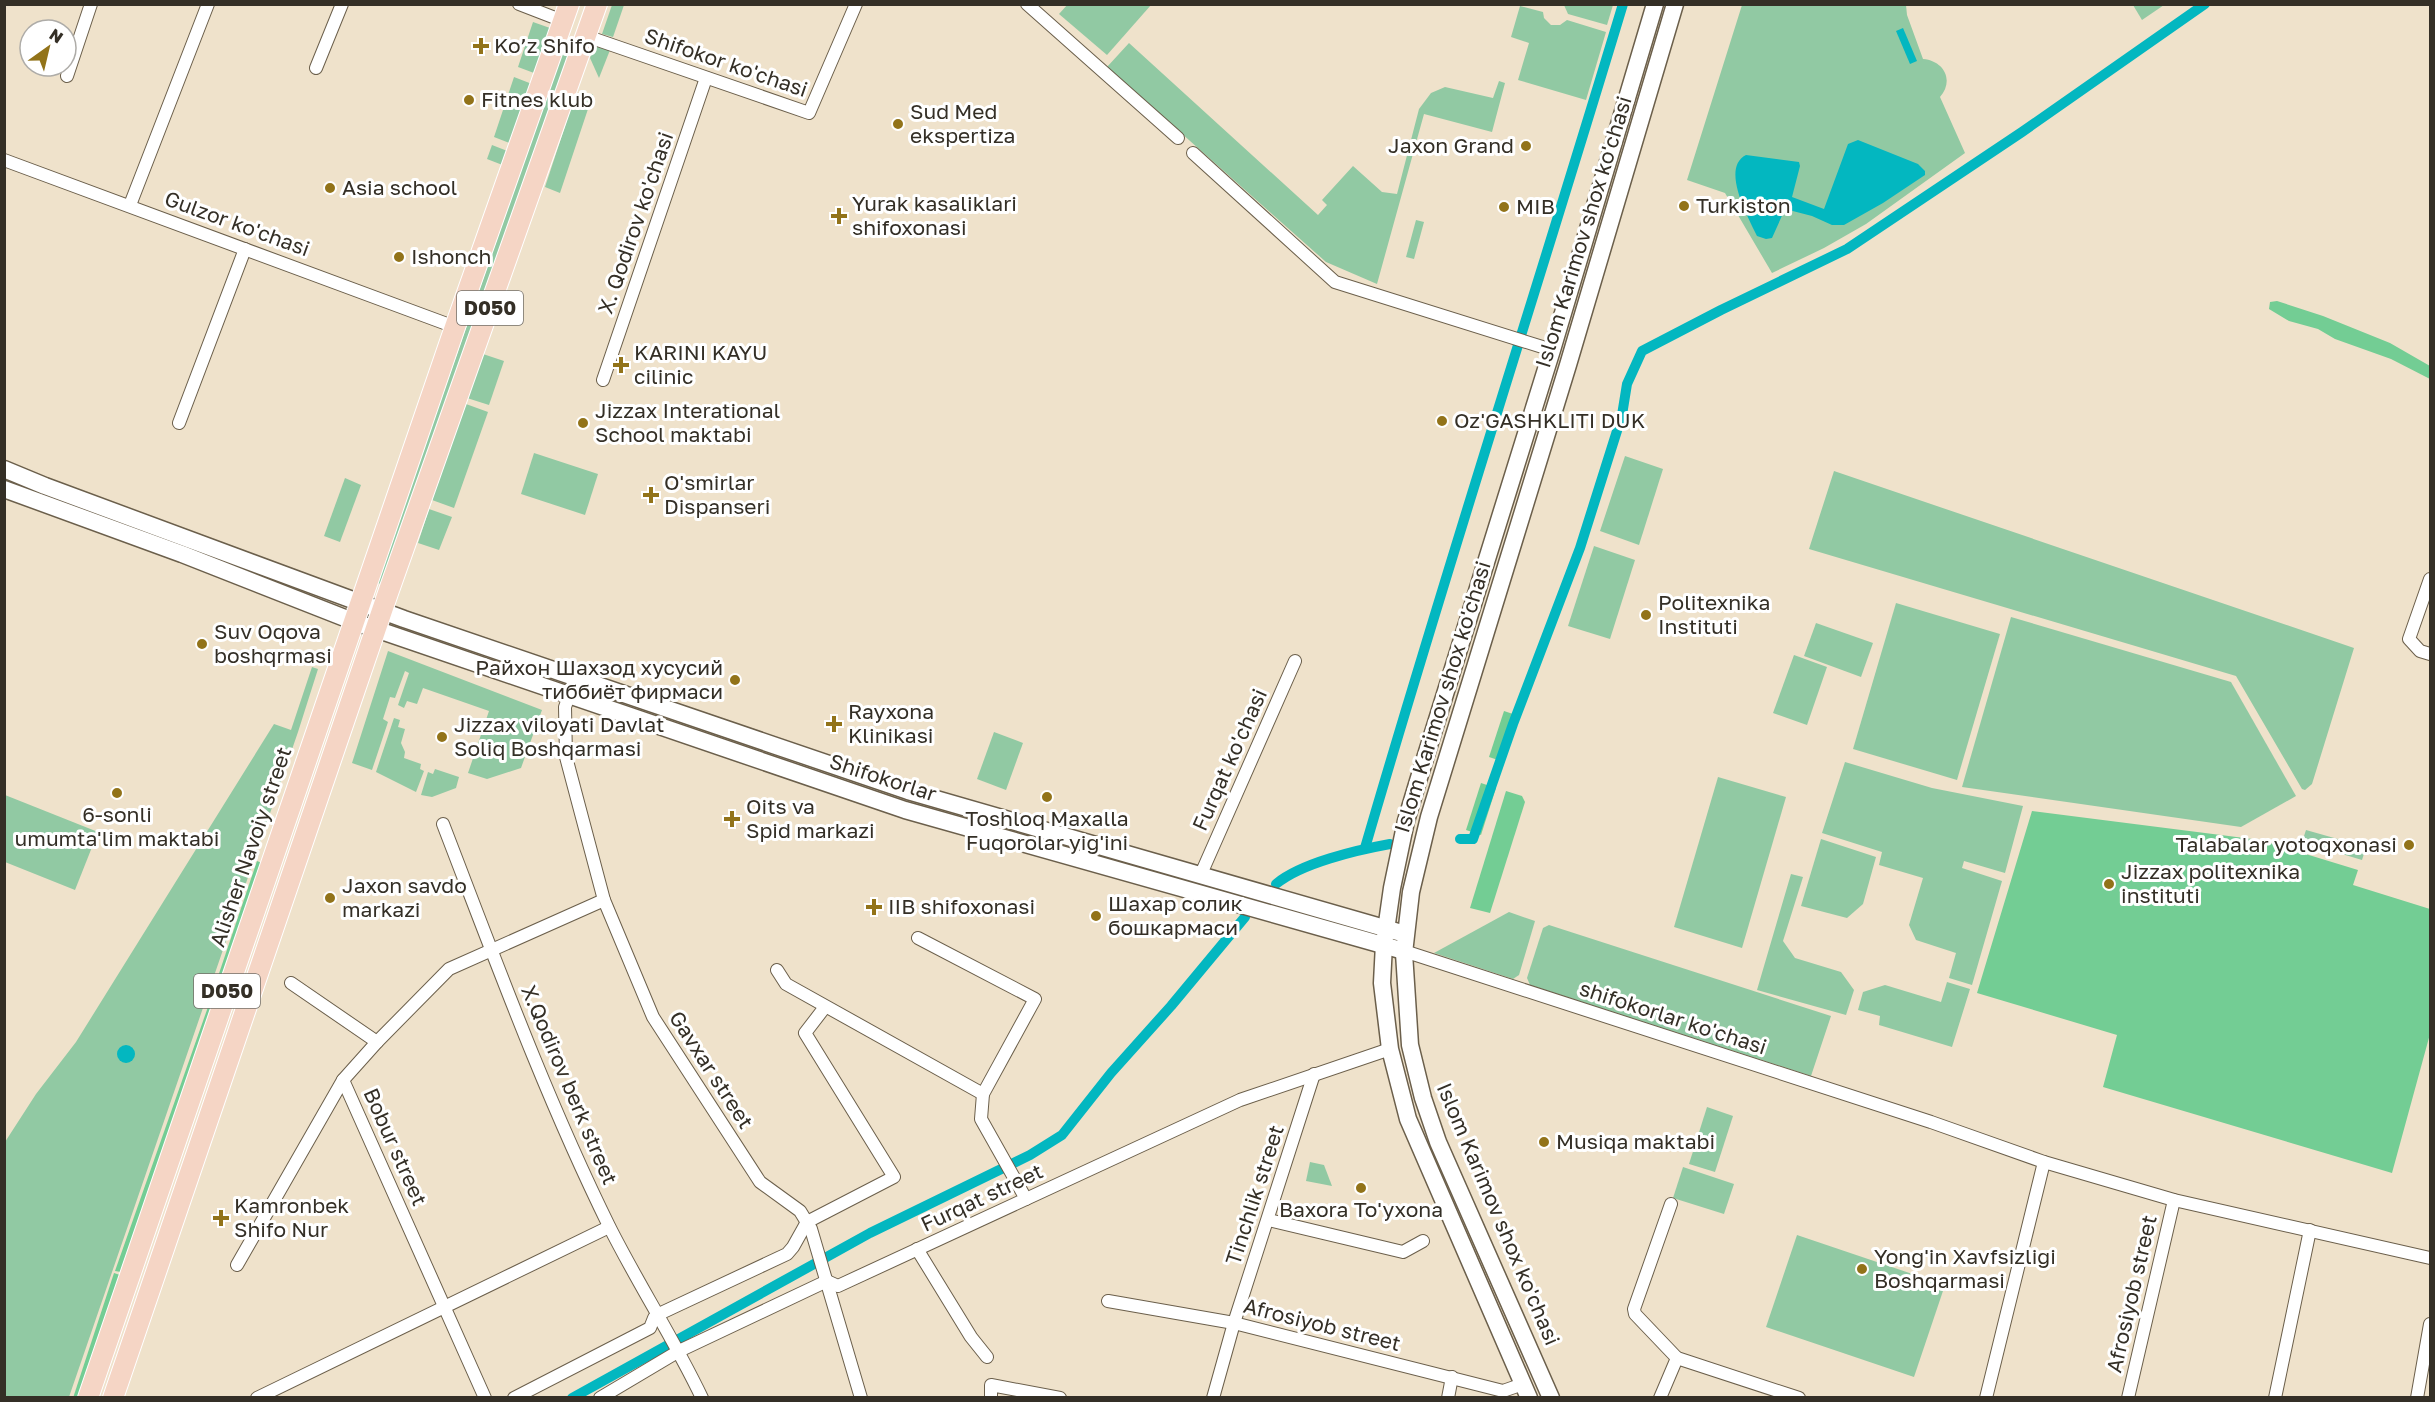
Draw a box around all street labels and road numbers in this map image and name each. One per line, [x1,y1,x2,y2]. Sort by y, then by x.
street label: Shifokor ko'chasi [641,22,811,102]
street label: Islom Karimov shox ko'chasi [1529,93,1637,371]
street label: X. Qodirov ko'chasi [592,128,678,317]
street label: Gulzor ko'chasi [161,185,313,261]
road number: D050 [457,291,523,325]
street label: Islom Karimov shox ko'chasi [1388,558,1496,836]
street label: Furqat ko'chasi [1186,685,1272,835]
street label: Alisher Navoiy street [204,743,297,950]
street label: Shifokorlar [826,748,940,807]
road number: D050 [194,974,260,1008]
street label: shifokorlar ko'chasi [1576,975,1770,1060]
street label: X.Qodirov berk street [516,981,624,1188]
street label: Gavxar street [664,1006,760,1133]
street label: Islom Karimov shox ko'chasi [1432,1078,1566,1349]
street label: Bobur street [358,1084,433,1209]
street label: Tinchlik street [1219,1121,1289,1268]
street label: Furqat street [916,1157,1047,1237]
street label: Afrosiyob street [2100,1212,2162,1375]
street label: Afrosiyob street [1241,1292,1404,1356]

